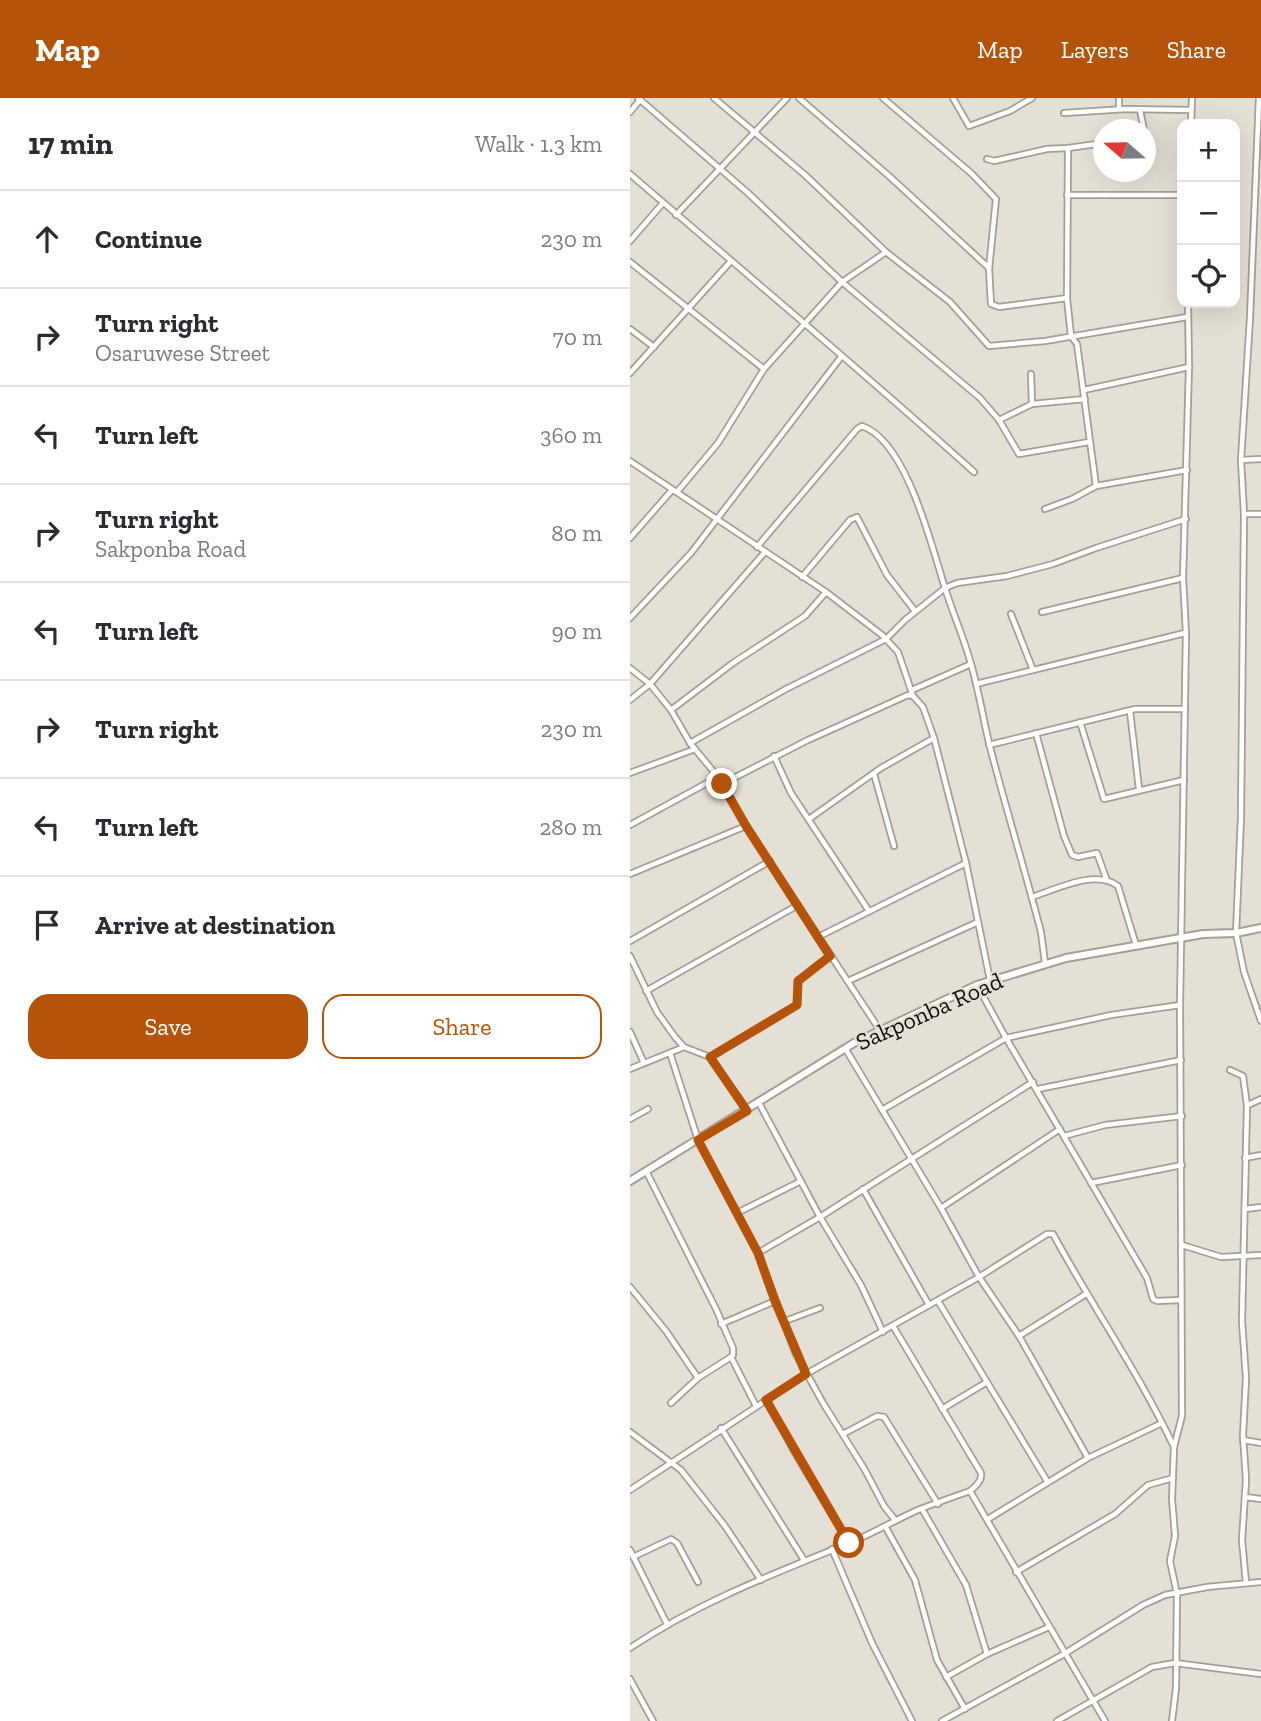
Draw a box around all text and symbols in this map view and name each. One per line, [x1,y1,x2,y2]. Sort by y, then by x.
text: Map [35,30,100,69]
text: Map [977,35,1023,64]
text: Layers [1061,35,1129,64]
text: Share [1167,35,1226,64]
north arrow [1093,119,1156,182]
map controls [1177,119,1240,308]
button: + [1177,119,1240,182]
text: 17 min [28,126,113,162]
text: Walk · 1.3 km [475,130,602,158]
button: − [1177,182,1240,245]
icon: ahead [28,220,66,258]
text: Continue [95,223,202,255]
text: 230 m [541,225,602,253]
button: locate [1177,245,1240,308]
text: Turn right [95,307,218,339]
icon: right [28,318,66,356]
text: 70 m [553,323,602,351]
text: Osaruwese Street [95,339,270,367]
icon: left [28,416,66,454]
text: Turn left [95,419,198,451]
text: 360 m [540,421,602,449]
text: Turn right [95,503,218,535]
icon: right [28,514,66,552]
text: 80 m [551,519,602,547]
text: Sakponba Road [95,535,246,563]
icon: left [28,612,66,650]
text: Turn left [95,615,198,647]
text: 90 m [551,617,602,645]
icon: right [28,710,66,748]
text: Turn right [95,713,218,745]
text: 230 m [541,715,602,743]
route end [706,768,737,799]
icon: left [28,808,66,846]
text: Turn left [95,811,198,843]
text: 280 m [539,813,602,841]
icon: arrive [28,906,66,944]
text: Arrive at destination [95,909,335,941]
street label: Sakponba Road [851,966,1007,1056]
button: Save [28,994,308,1059]
button: Share [322,994,602,1059]
route start [833,1527,864,1558]

